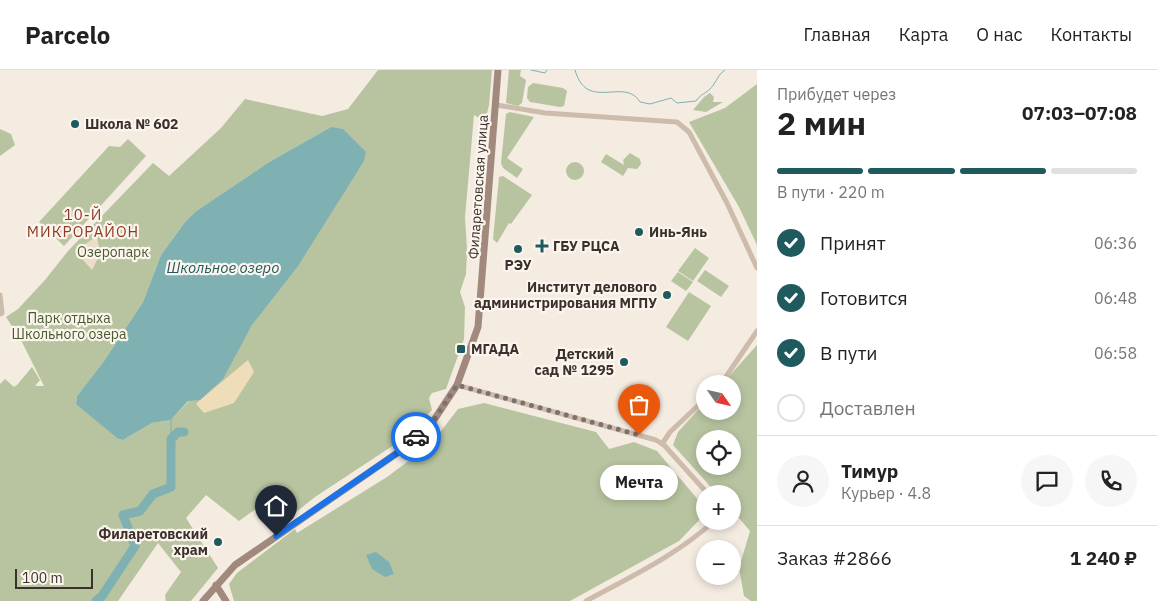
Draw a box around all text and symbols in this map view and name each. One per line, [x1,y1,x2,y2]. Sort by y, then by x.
text: Parcelo [25,19,110,51]
text: Главная [803,23,871,46]
text: Карта [899,23,948,46]
text: О нас [976,23,1023,46]
text: Контакты [1051,23,1132,46]
text: Прибудет через [777,84,896,104]
text: 07:03–07:08 [1022,101,1137,125]
text: 2 мин [777,102,866,144]
street label: Филаретовская улица [464,114,492,260]
place label: Школа № 602 [85,115,178,133]
marker: Школа № 602 [69,118,81,130]
text: В пути · 220 m [777,182,885,202]
district label: 10-Й МИКРОРАЙОН [27,205,139,241]
place label: Инь-Янь [649,223,707,241]
marker: Инь-Янь [633,226,645,238]
icon: check [777,229,805,257]
text: Принят [820,231,886,255]
text: 06:36 [1094,233,1137,253]
place label: ГБУ РЦСА [553,237,620,255]
marker: ГБУ РЦСА [535,239,549,253]
park label: Озеропарк [77,243,149,261]
marker: РЭУ [512,243,524,255]
place label: РЭУ [505,256,532,274]
water label: Школьное озеро [167,258,279,277]
place label: Институт делового администрирования МГПУ [474,278,657,312]
icon: check [777,284,805,312]
text: Готовится [820,286,908,310]
text: 06:48 [1094,288,1137,308]
marker: Институт делового администрирования МГПУ [661,289,673,301]
park label: Парк отдыха Школьного озера [12,309,127,343]
icon: check [777,339,805,367]
place label: МГАДА [471,340,520,358]
text: В пути [820,341,878,365]
marker: МГАДА [455,343,467,355]
text: 06:58 [1094,343,1137,363]
place label: Детский сад № 1295 [534,345,614,379]
marker: Детский сад № 1295 [618,356,630,368]
north arrow [696,375,741,420]
map controls [696,375,741,585]
pin [618,384,660,435]
icon: bag [625,391,653,419]
text: Доставлен [820,396,916,420]
courier [391,412,441,462]
icon: car [402,423,430,451]
button: locate [696,430,741,475]
button: person [777,455,829,507]
button: chat [1021,455,1073,507]
button: phone [1085,455,1137,507]
text: Тимур [841,459,898,483]
callout: Мечта [600,465,678,500]
text: Мечта [615,472,663,492]
text: Курьер · 4.8 [841,483,931,503]
pin [255,485,297,536]
button: + [696,485,741,530]
icon: home [262,492,290,520]
place label: Филаретовский храм [99,525,208,559]
marker: Филаретовский храм [212,536,224,548]
button: − [696,540,741,585]
text: Заказ #2866 [777,546,892,570]
text: 1 240 ₽ [1070,546,1137,570]
scale bar [15,566,92,589]
text: 100 m [22,569,63,587]

